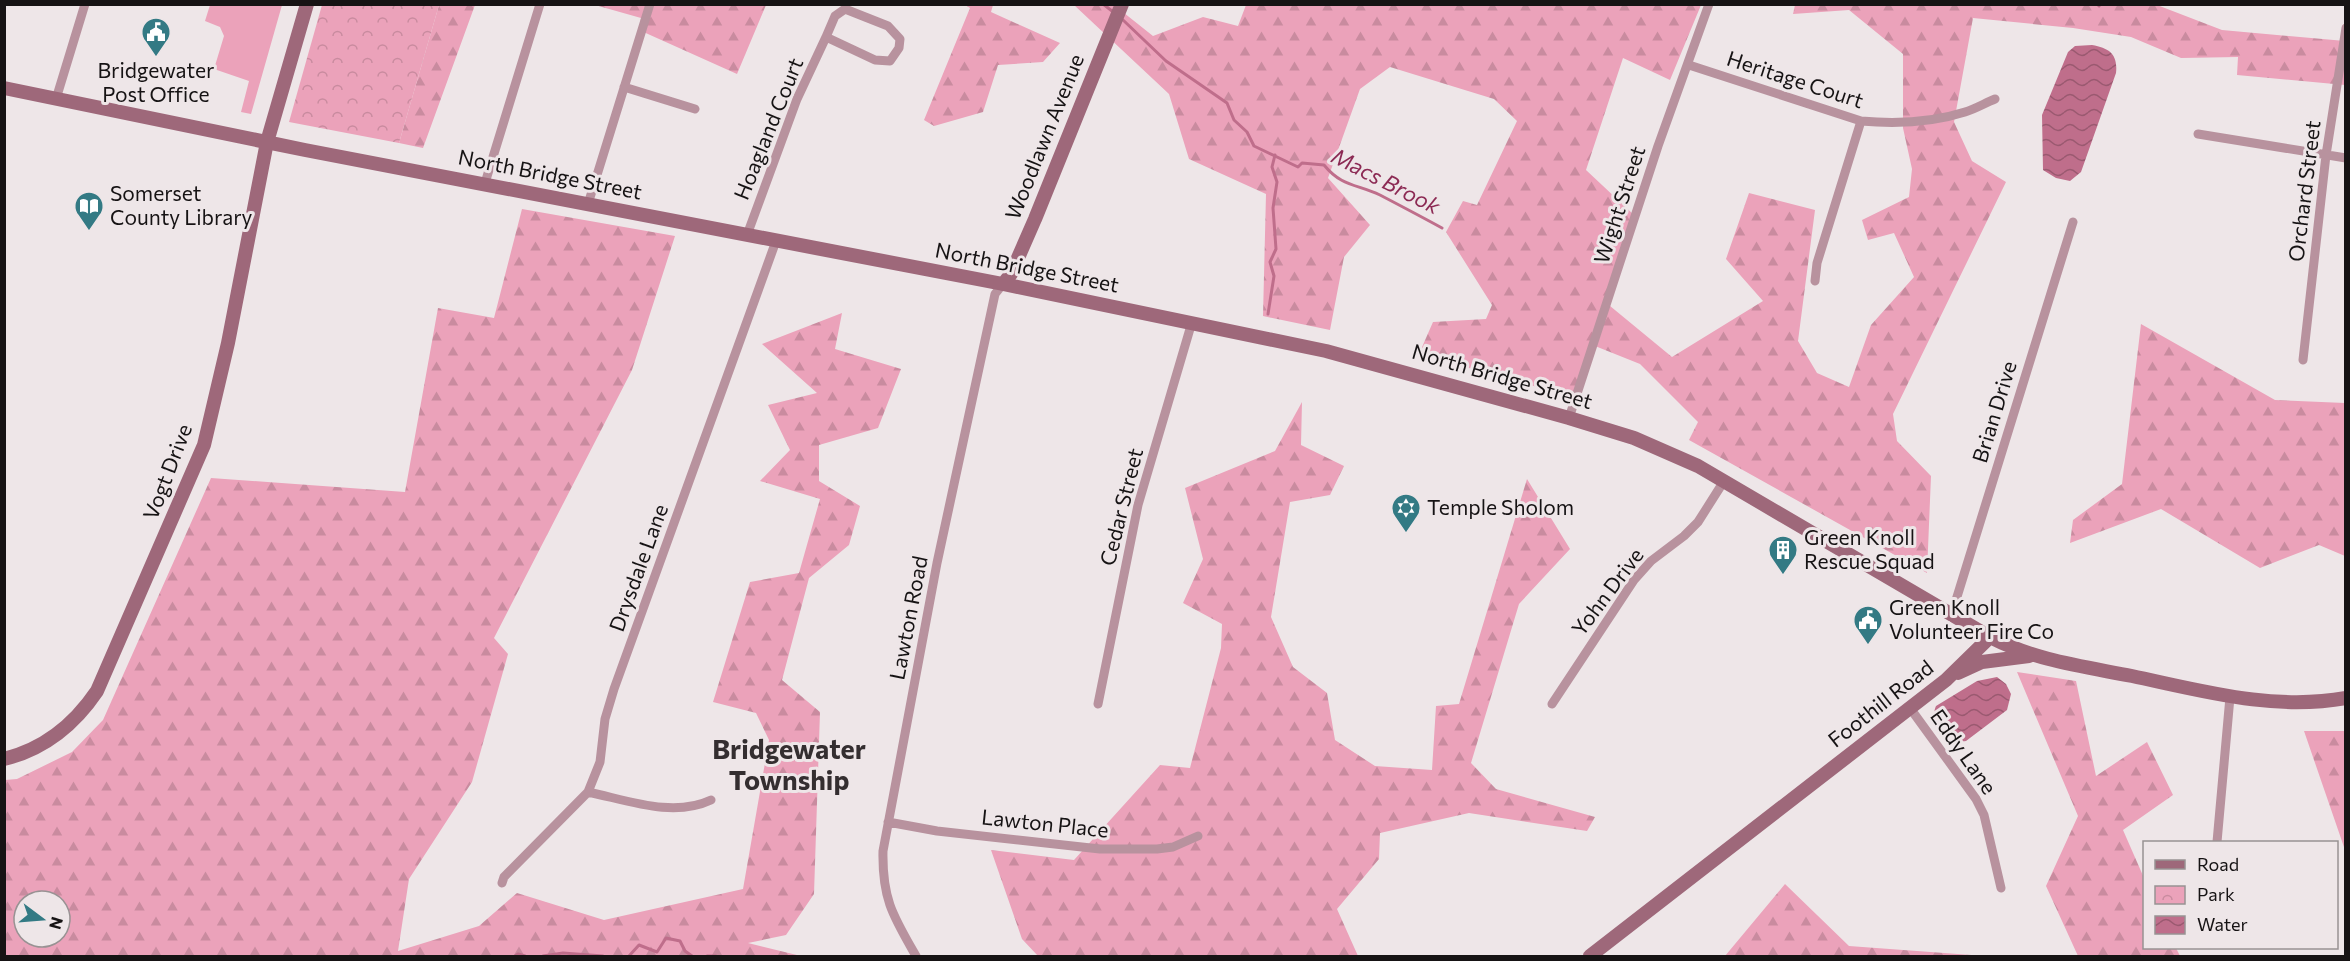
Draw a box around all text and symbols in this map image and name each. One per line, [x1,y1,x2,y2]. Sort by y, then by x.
public building icon: Bridgewater Post Office [140,16,172,58]
street label: Heritage Court [1724,45,1867,112]
street label: Woodlawn Avenue [999,50,1088,223]
street label: Hoagland Court [728,54,807,203]
place label: Bridgewater Post Office [98,57,214,106]
street label: Orchard Street [2282,119,2325,263]
water label: Macs Brook [1327,142,1446,220]
street label: North Bridge Street [456,143,644,204]
street label: Wight Street [1588,143,1649,267]
place label: Somerset County Library [110,180,253,229]
library icon: Somerset County Library [73,190,105,232]
street label: North Bridge Street [933,236,1121,297]
street label: North Bridge Street [1409,338,1596,413]
street label: Brian Drive [1966,358,2021,465]
street label: Vogt Drive [137,420,196,523]
street label: Cedar Street [1094,445,1147,568]
synagogue icon: Temple Sholom [1390,492,1422,534]
place label: Temple Sholom [1427,494,1574,519]
street label: Drysdale Lane [603,500,672,635]
place label: Green Knoll Rescue Squad [1804,524,1935,573]
building icon: Green Knoll Rescue Squad [1767,534,1799,576]
street label: Yohn Drive [1566,542,1648,640]
street label: Lawton Road [883,554,932,682]
place label: Green Knoll Volunteer Fire Co [1889,594,2054,643]
public building icon: Green Knoll Volunteer Fire Co [1852,604,1884,646]
street label: Foothill Road [1823,654,1938,752]
street label: Eddy Lane [1926,704,2002,798]
district label: Bridgewater Township [712,732,866,796]
street label: Lawton Place [980,803,1110,842]
legend [2143,841,2338,949]
text: Road [2197,853,2239,875]
text: Park [2197,883,2235,905]
north arrow [12,889,72,949]
text: Water [2197,913,2248,935]
text: N [46,915,68,932]

